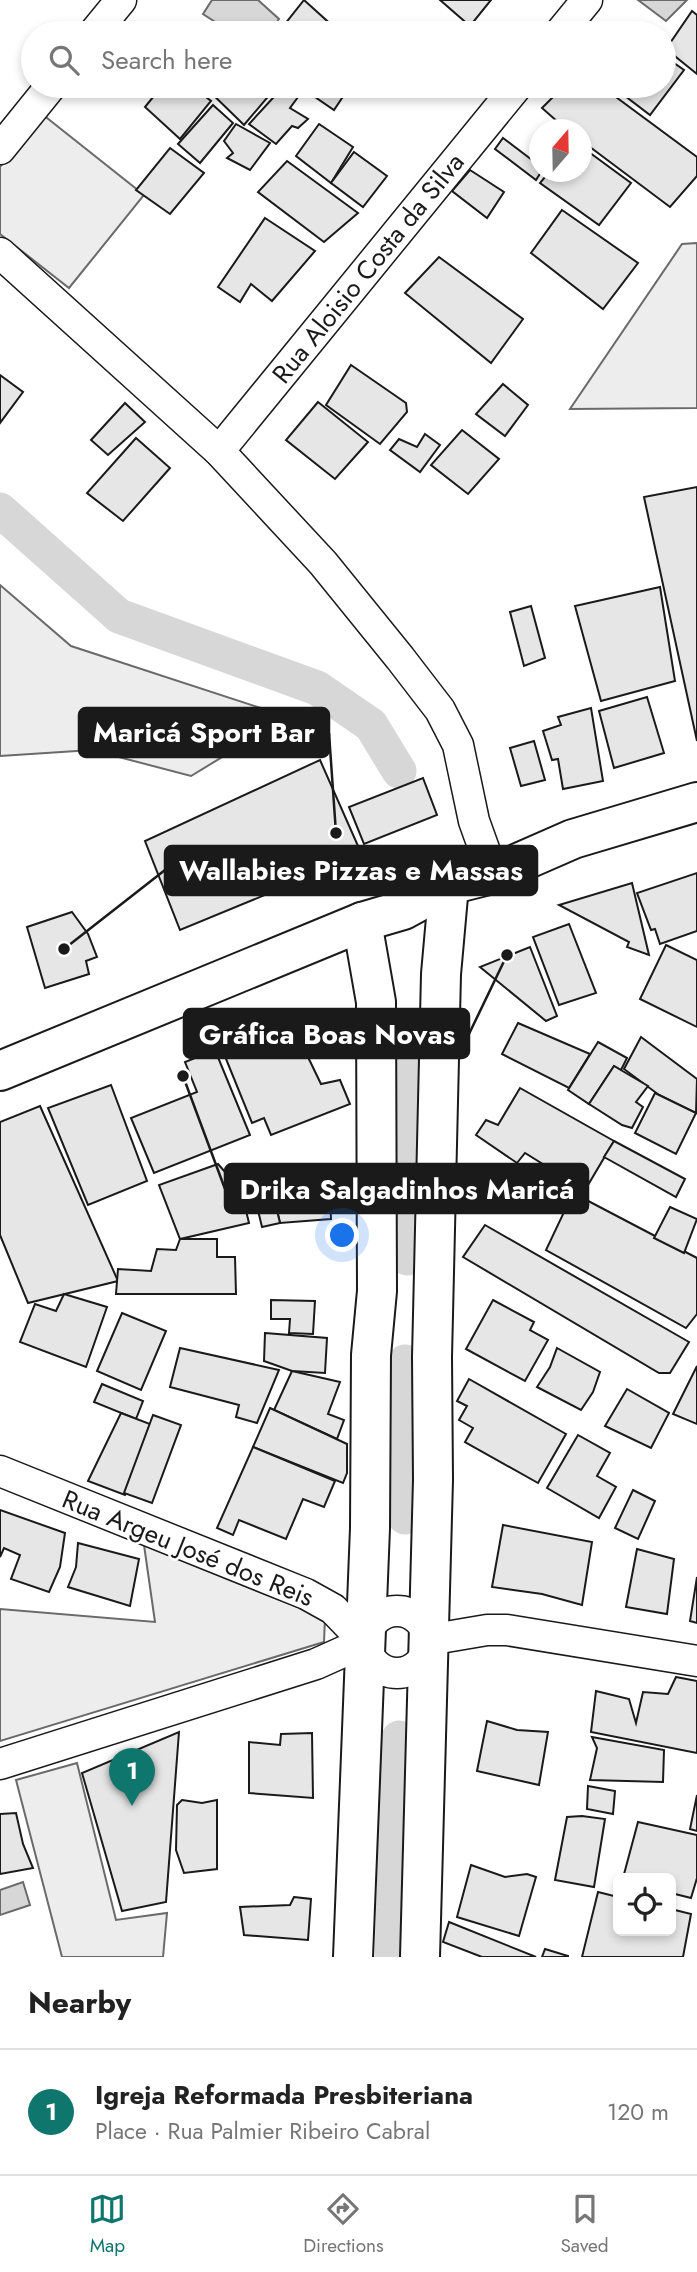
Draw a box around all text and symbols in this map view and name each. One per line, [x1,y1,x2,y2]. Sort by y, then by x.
search box [21,21,676,98]
icon: search [45,41,83,79]
text: Search here [101,41,233,79]
north arrow [529,119,592,182]
street label: Rua Aloisio Costa da Silva [263,145,473,391]
callout: Maricá Sport Bar [79,708,329,757]
text: Maricá Sport Bar [93,712,316,753]
callout: Wallabies Pizzas e Massas [165,846,537,895]
text: Wallabies Pizzas e Massas [179,850,523,891]
callout: Gráfica Boas Novas [184,1009,469,1058]
text: Gráfica Boas Novas [199,1014,455,1055]
callout: Drika Salgadinhos Maricá [225,1164,588,1213]
text: Drika Salgadinhos Maricá [240,1169,574,1210]
your location [325,1218,359,1252]
street label: Rua Argeu José dos Reis [56,1480,320,1616]
pin: 1 [109,1748,155,1806]
map controls [613,1873,676,1936]
button: locate [613,1873,676,1936]
text: Nearby [28,1981,131,2024]
text: Igreja Reformada Presbiteriana [95,2076,473,2114]
text: 1 [45,2095,57,2129]
text: 120 m [607,2095,669,2129]
text: Place · Rua Palmier Ribeiro Cabral [95,2114,430,2148]
tab: Map [88,2190,126,2259]
tab: Directions [303,2190,384,2259]
tab: Saved [560,2190,609,2259]

